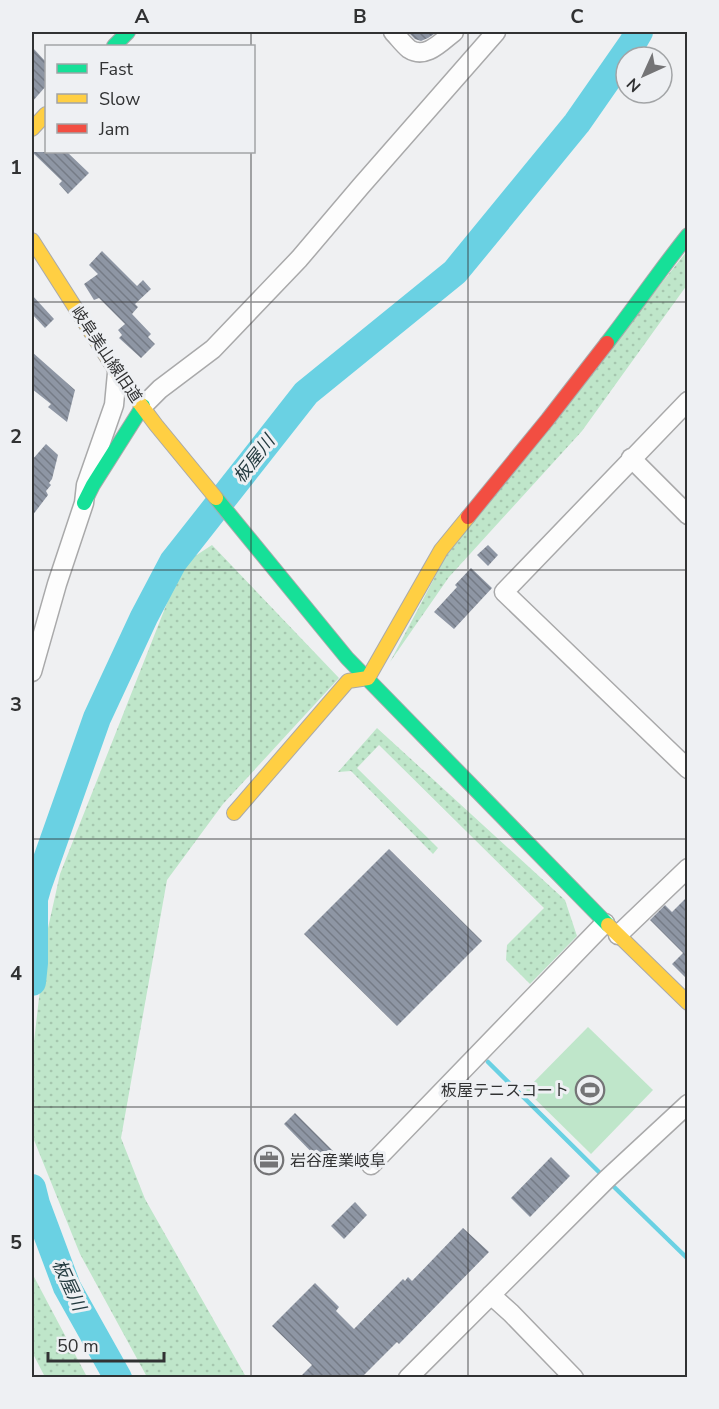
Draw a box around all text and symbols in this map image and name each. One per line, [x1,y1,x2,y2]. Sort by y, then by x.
text: A [135,3,150,30]
text: B [353,3,367,30]
text: C [570,3,584,30]
legend [45,45,255,153]
north arrow [614,45,674,105]
text: Fast [99,57,134,81]
text: N [622,73,646,97]
text: Slow [99,87,140,111]
text: Jam [98,117,130,141]
text: 1 [10,154,22,181]
street label: 岐阜美山線旧道 [66,302,147,407]
text: 2 [10,423,22,450]
water label: 板屋川 [228,429,281,488]
text: 3 [10,691,22,718]
text: 4 [10,960,22,987]
sports icon: 板屋テニスコート [574,1074,606,1106]
place label: 板屋テニスコート [441,1080,569,1102]
office icon: 岩谷産業岐阜 [253,1144,285,1176]
place label: 岩谷産業岐阜 [290,1150,386,1172]
text: 5 [10,1229,22,1256]
water label: 板屋川 [47,1255,92,1316]
scale bar [48,1325,164,1363]
text: 50 m [57,1334,99,1358]

